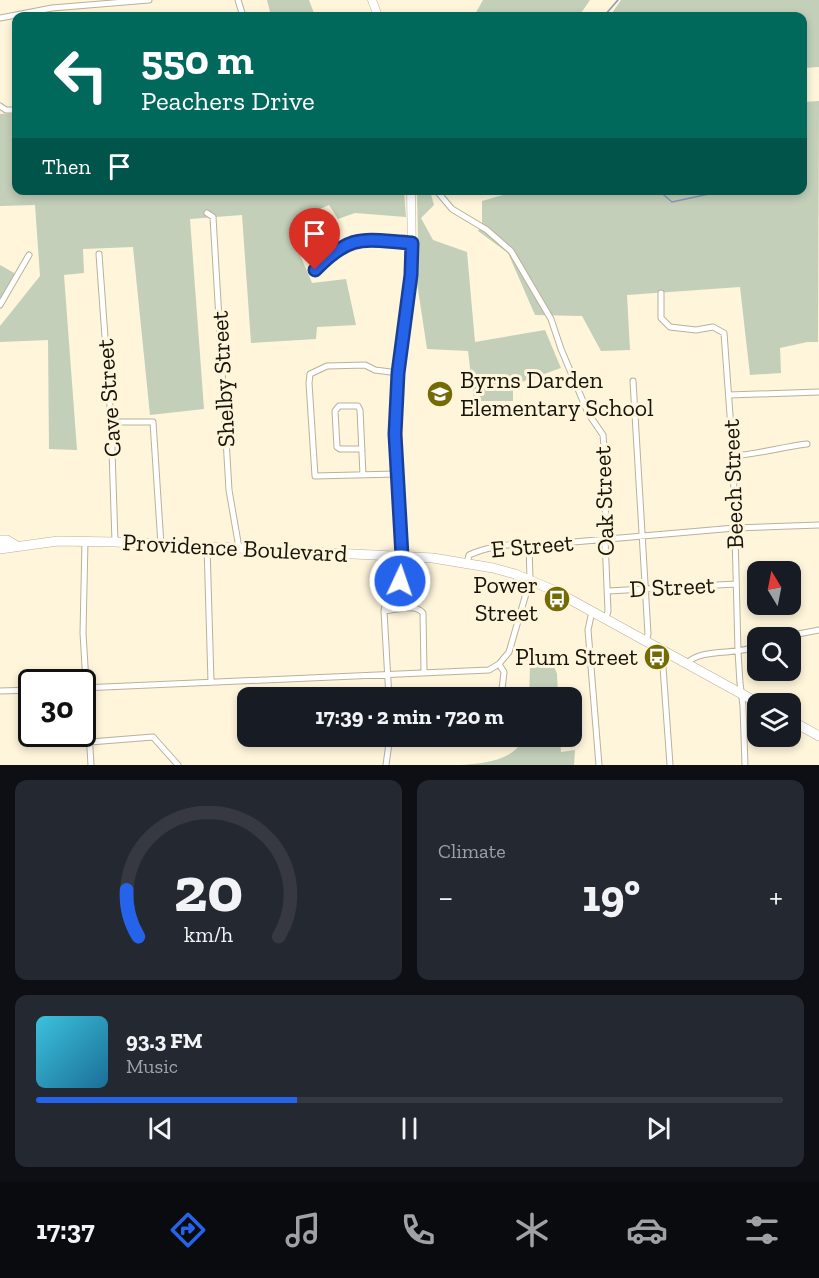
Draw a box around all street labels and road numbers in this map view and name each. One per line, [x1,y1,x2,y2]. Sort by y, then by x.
street label: Shelby Street [204,310,241,448]
street label: Cave Street [90,338,127,458]
street label: Beech Street [716,418,749,550]
street label: Oak Street [587,445,620,557]
street label: Providence Boulevard [122,527,348,568]
street label: E Street [489,527,575,564]
street label: D Street [628,570,716,603]

